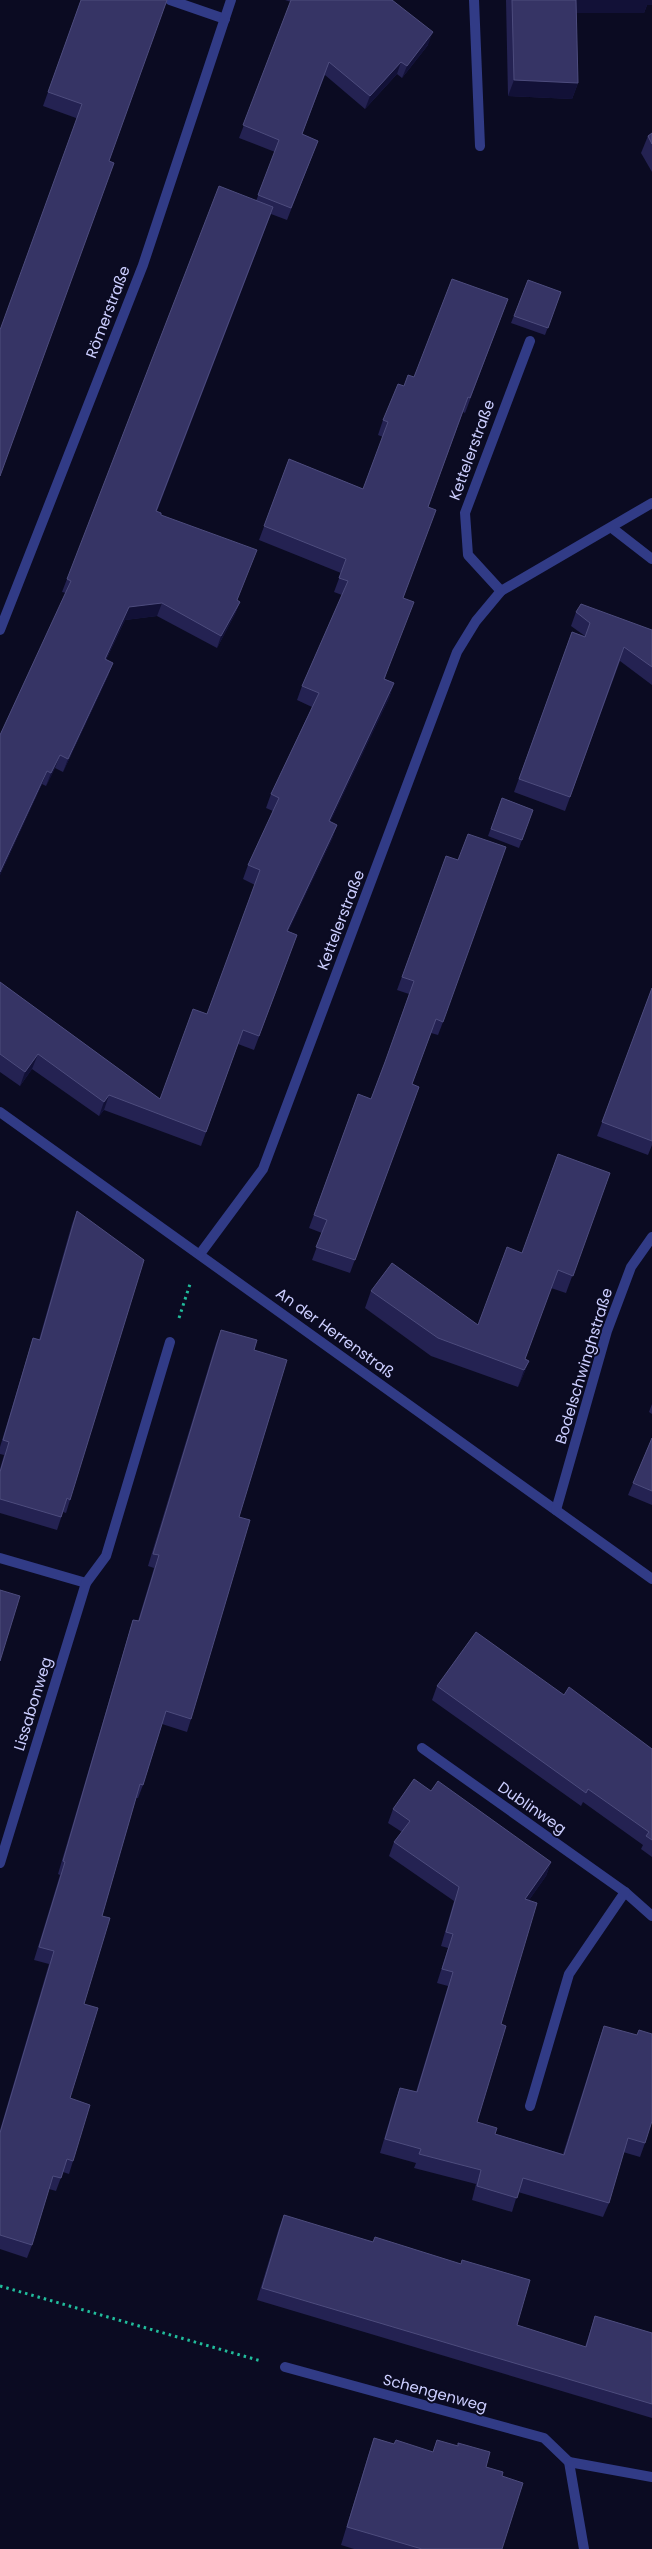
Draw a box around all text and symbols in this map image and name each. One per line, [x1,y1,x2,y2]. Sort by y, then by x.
street label: Römerstraße [80,262,135,361]
street label: Kettelerstraße [444,397,499,503]
street label: Kettelerstraße [312,867,369,973]
street label: An der Herrenstraß [272,1282,399,1383]
street label: Bodelschwinghstraße [550,1285,617,1447]
street label: Lissabonweg [8,1654,57,1753]
street label: Dublinweg [494,1776,571,1839]
street label: Schengenweg [381,2369,490,2417]

